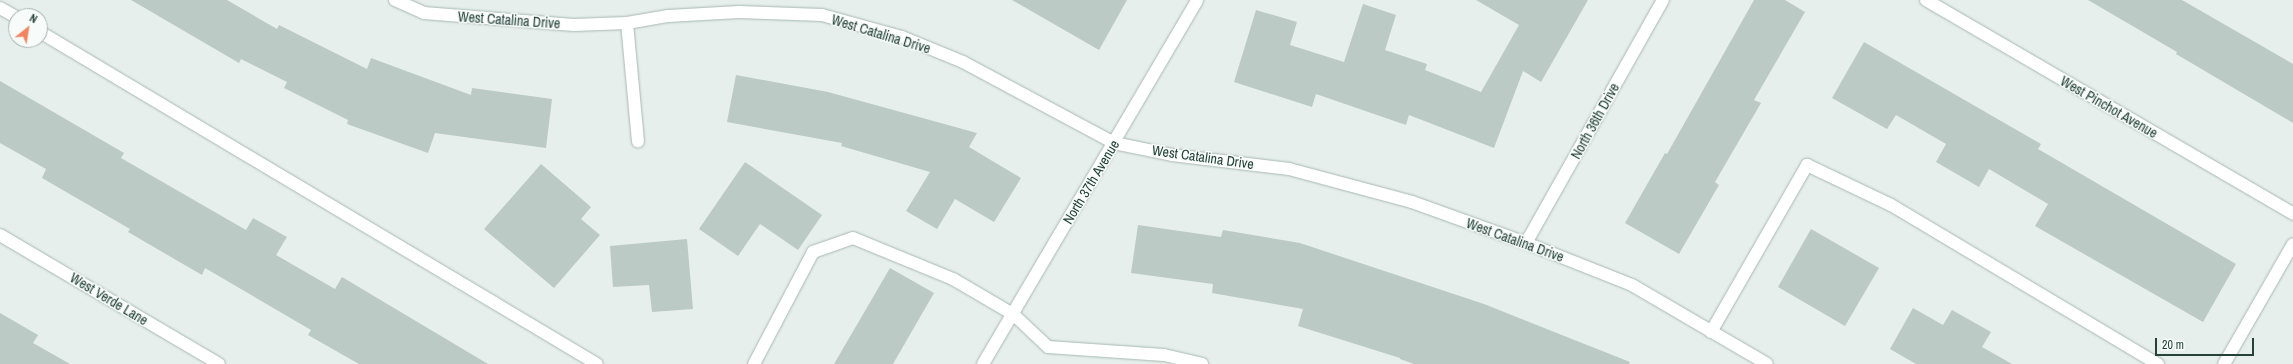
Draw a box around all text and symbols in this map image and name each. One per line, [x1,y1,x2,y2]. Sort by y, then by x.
north arrow [8,8,48,48]
street label: West Catalina Drive [457,8,561,32]
text: N [27,11,40,26]
street label: West Catalina Drive [830,11,932,57]
street label: West Pinchot Avenue [2057,72,2161,142]
street label: North 36th Drive [1567,80,1623,162]
street label: North 37th Avenue [1059,137,1123,227]
street label: West Catalina Drive [1151,142,1255,172]
street label: West Catalina Drive [1464,215,1566,265]
street label: West Verde Lane [67,269,151,329]
scale bar [2157,330,2256,356]
text: 20 m [2162,337,2184,353]

